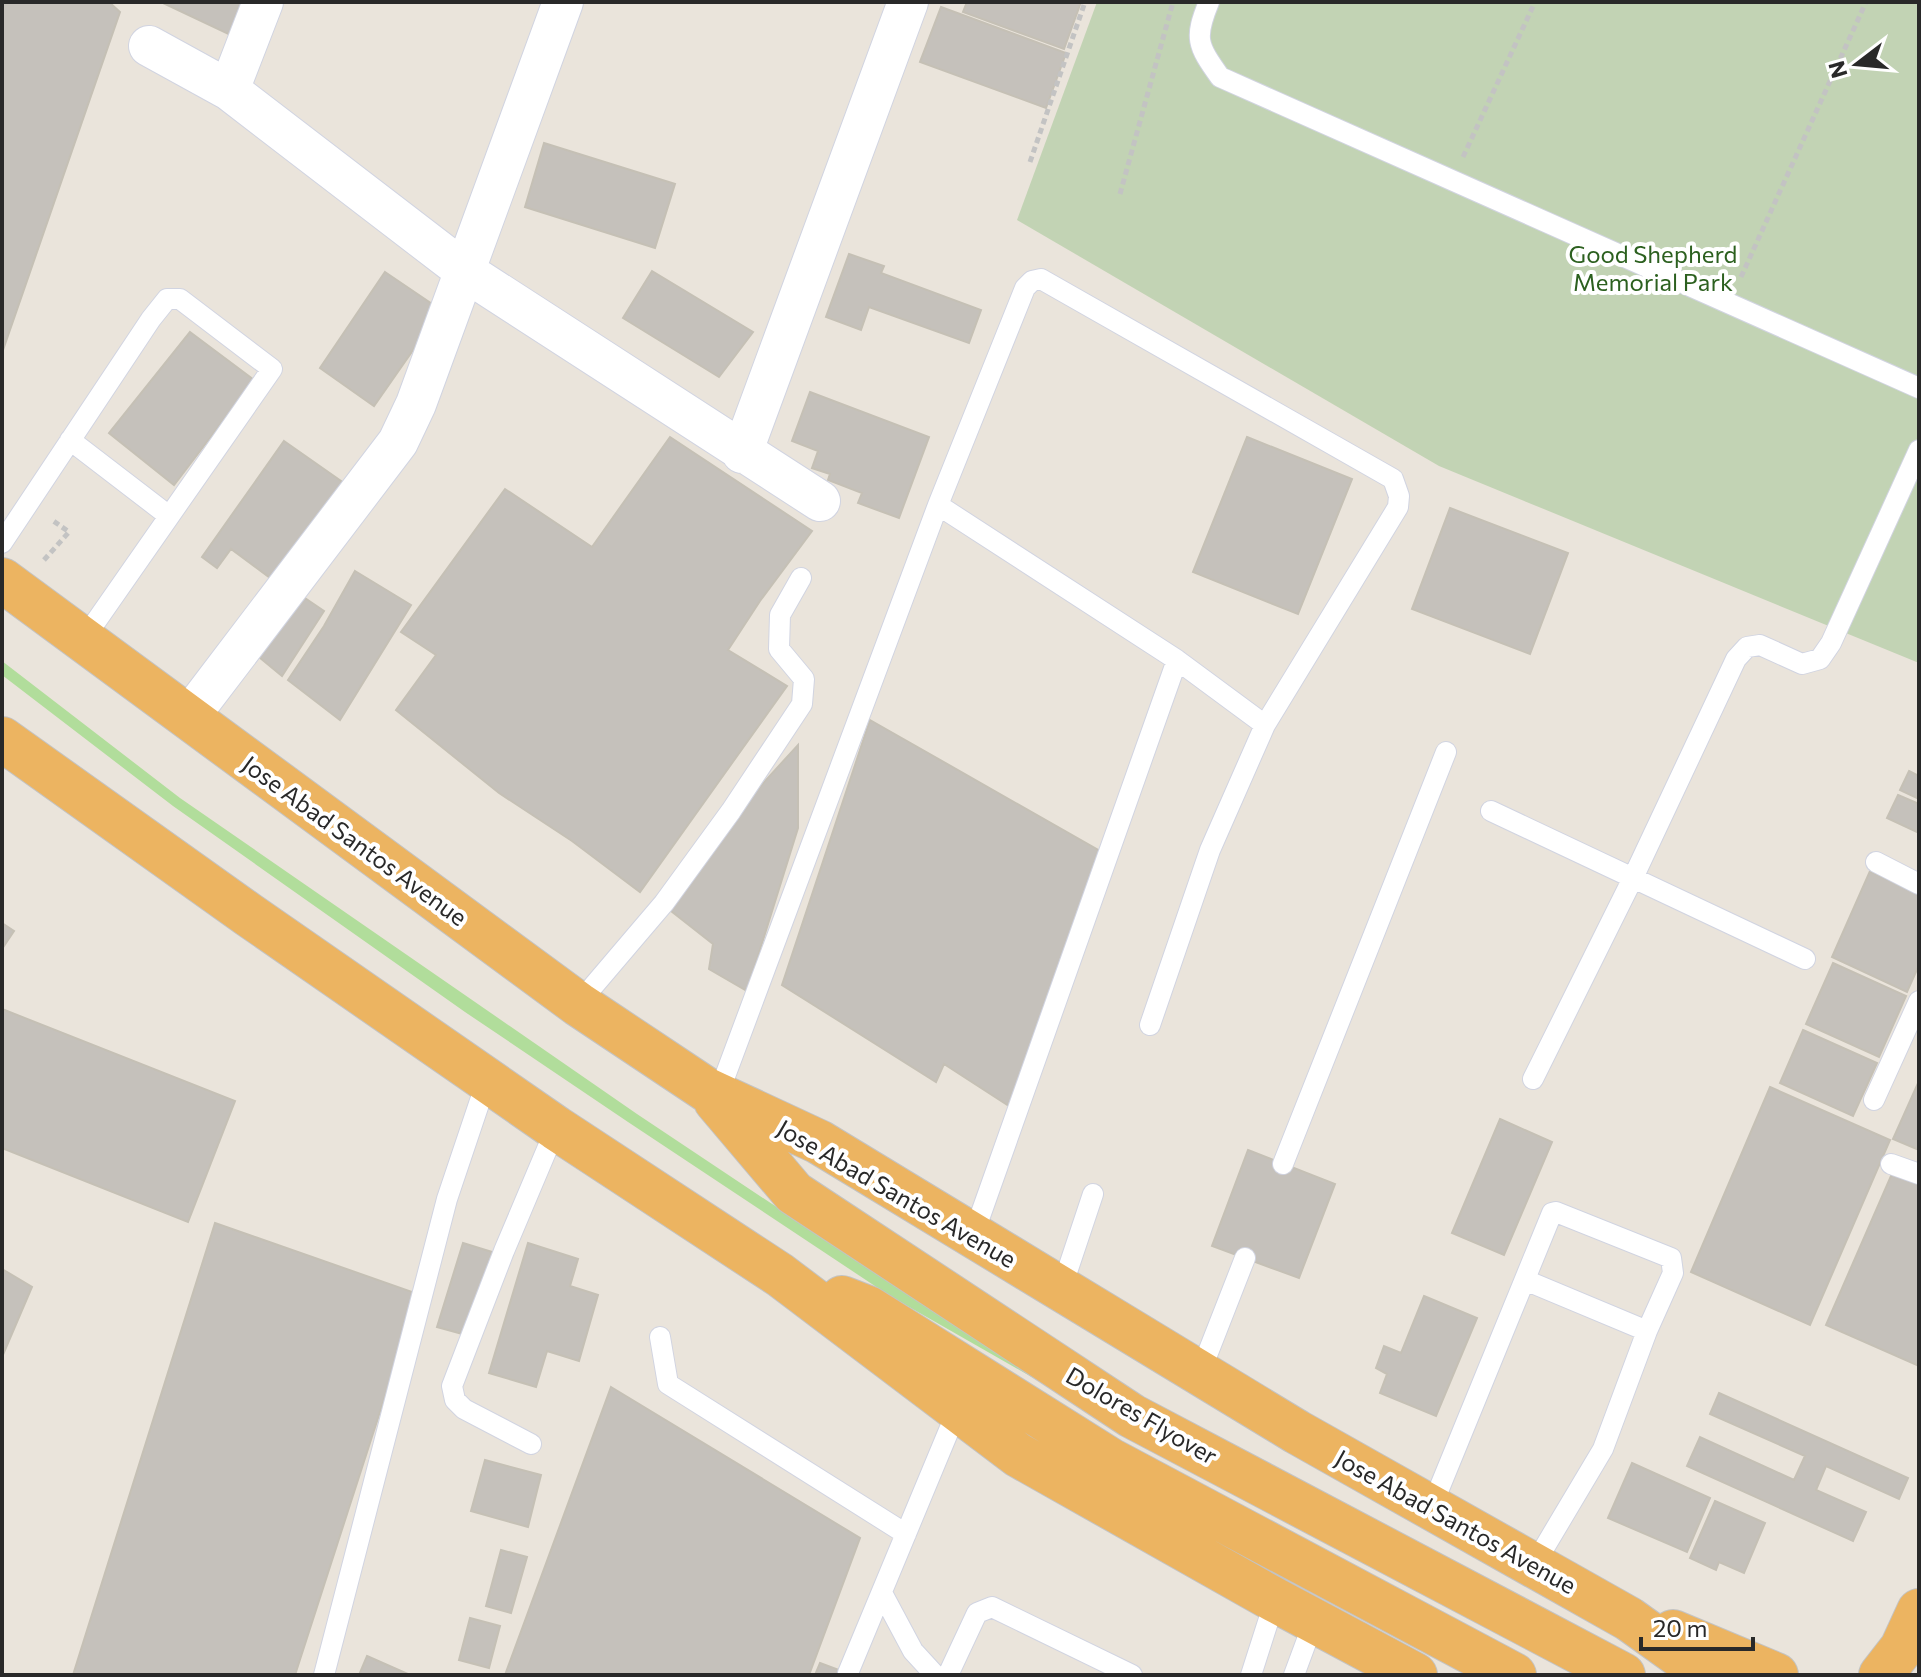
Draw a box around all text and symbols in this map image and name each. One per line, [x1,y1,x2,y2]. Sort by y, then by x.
north arrow [1817,24,1897,104]
text: N [1822,58,1853,81]
park label: Good Shepherd Memorial Park [1569,239,1737,296]
street label: Jose Abad Santos Avenue [237,749,473,931]
street label: Jose Abad Santos Avenue [773,1113,1021,1273]
street label: Dolores Flyover [1061,1360,1223,1470]
street label: Jose Abad Santos Avenue [1331,1443,1581,1599]
scale bar [1641,1601,1753,1651]
text: 20 m [1653,1613,1707,1642]

